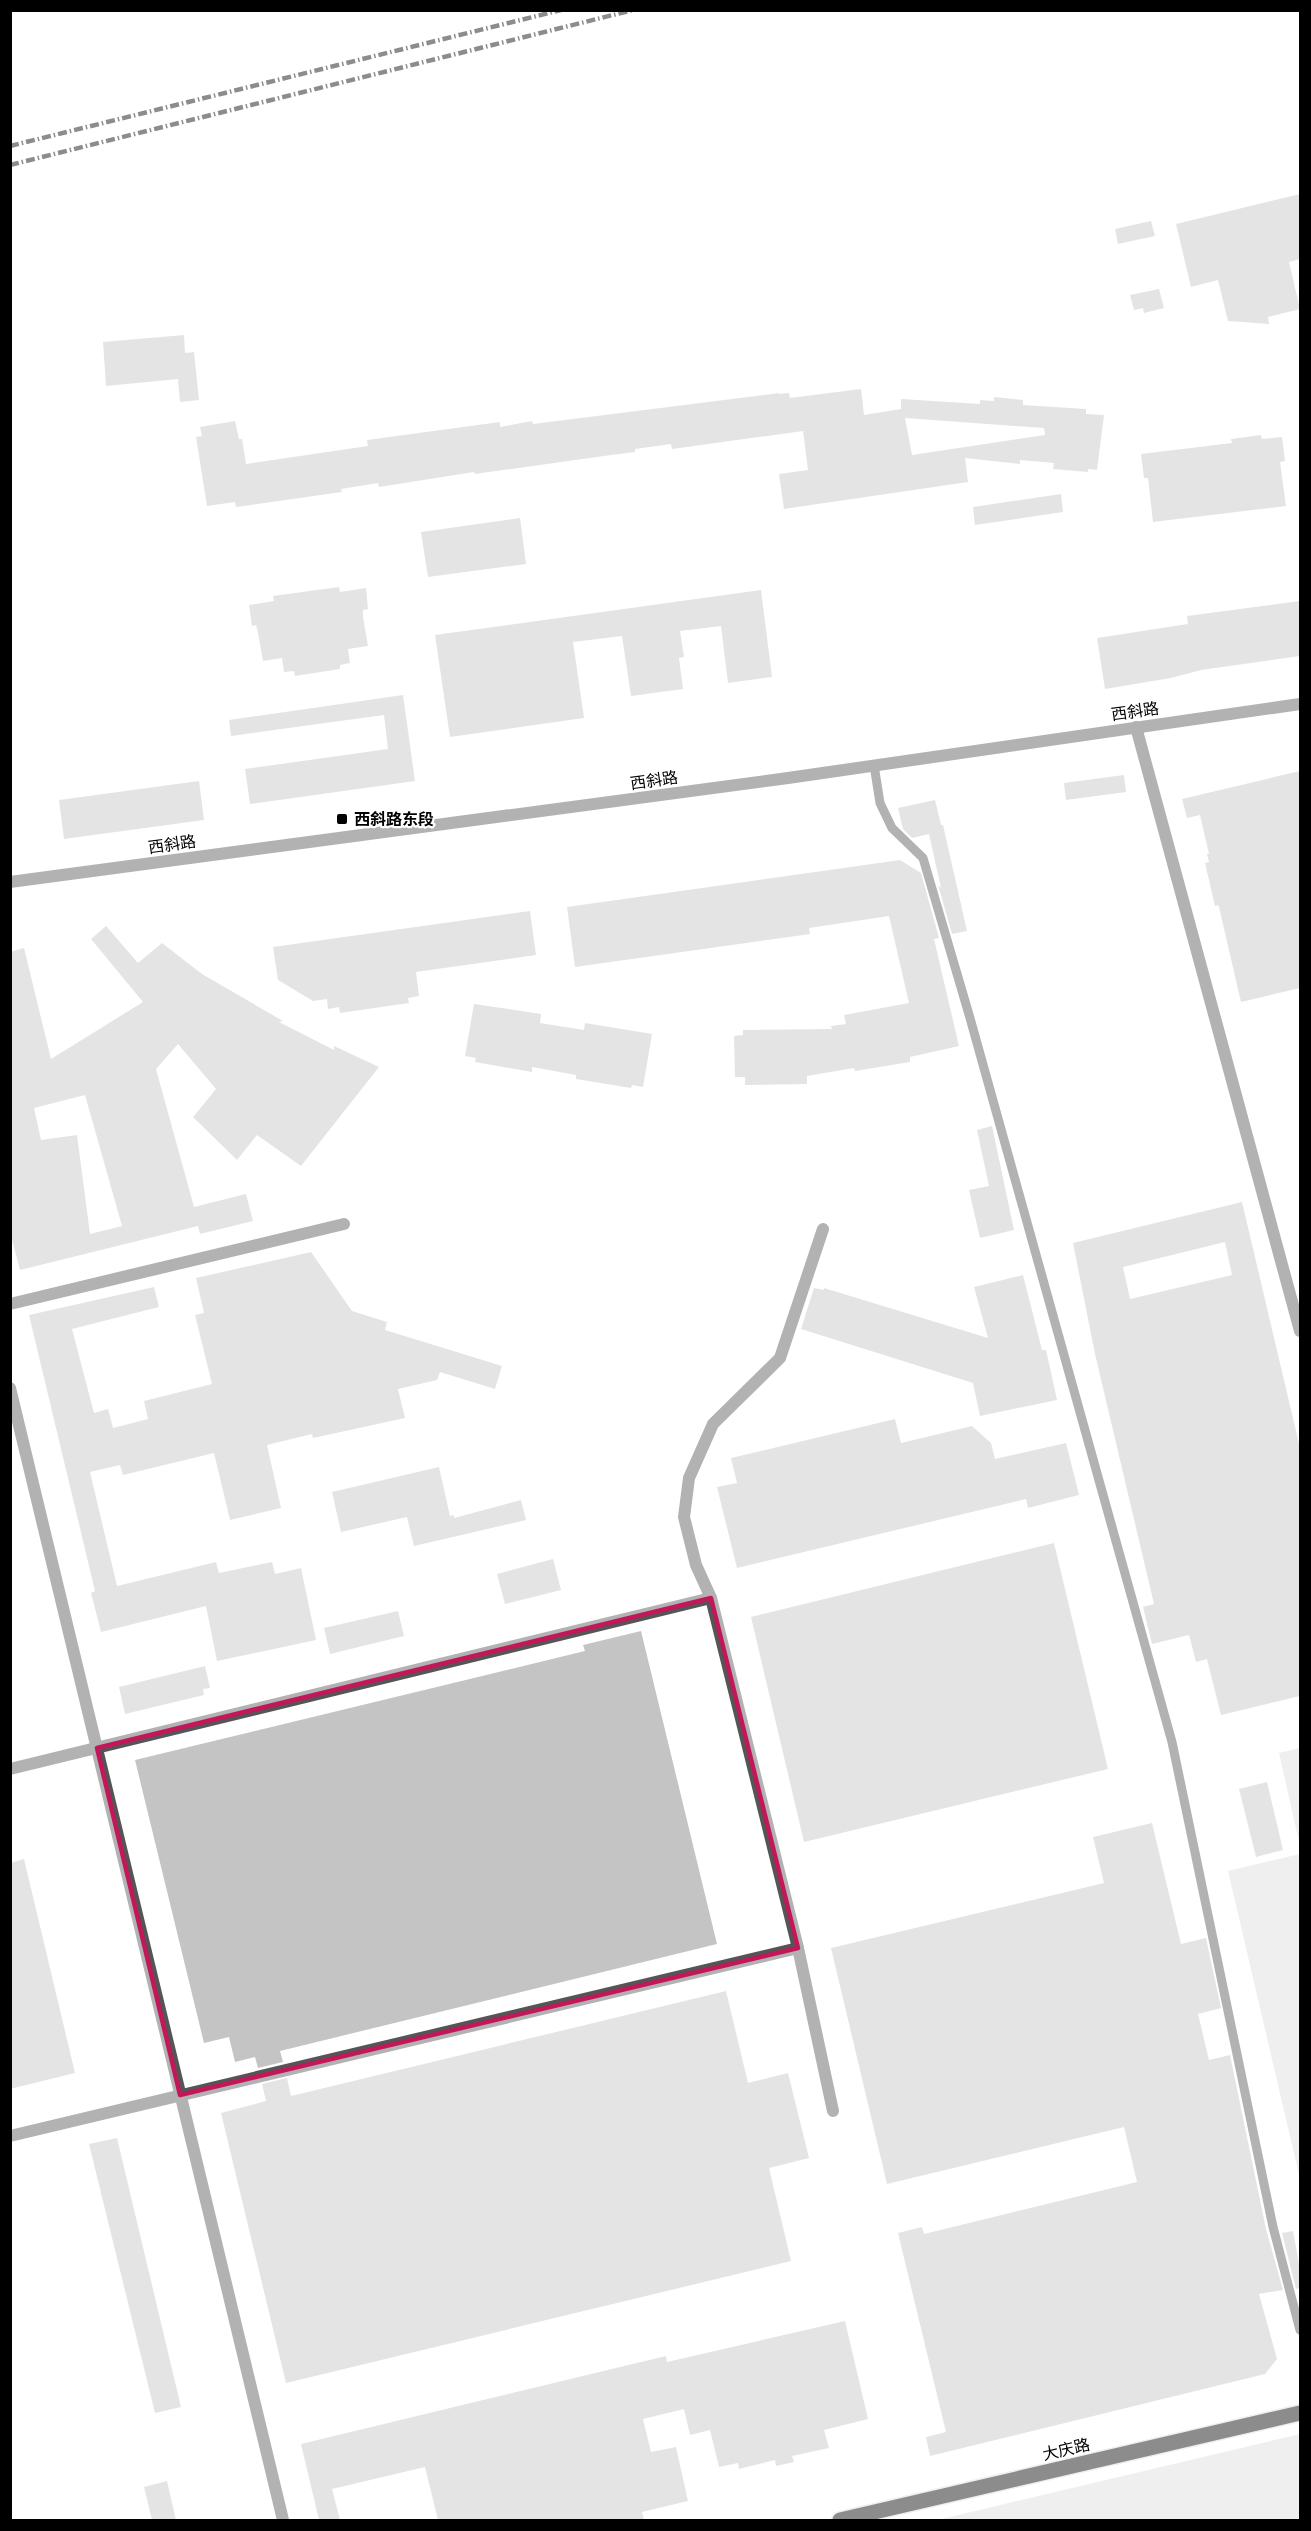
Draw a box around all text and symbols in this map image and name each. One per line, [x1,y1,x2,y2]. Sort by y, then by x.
street label: 西斜路 [1110,698,1160,726]
street label: 西斜路 [629,767,679,795]
place label: 西斜路东段 [354,809,434,831]
marker: 西斜路东段 [335,812,349,826]
street label: 西斜路 [147,831,197,859]
street label: 大庆路 [1040,2434,1092,2466]

